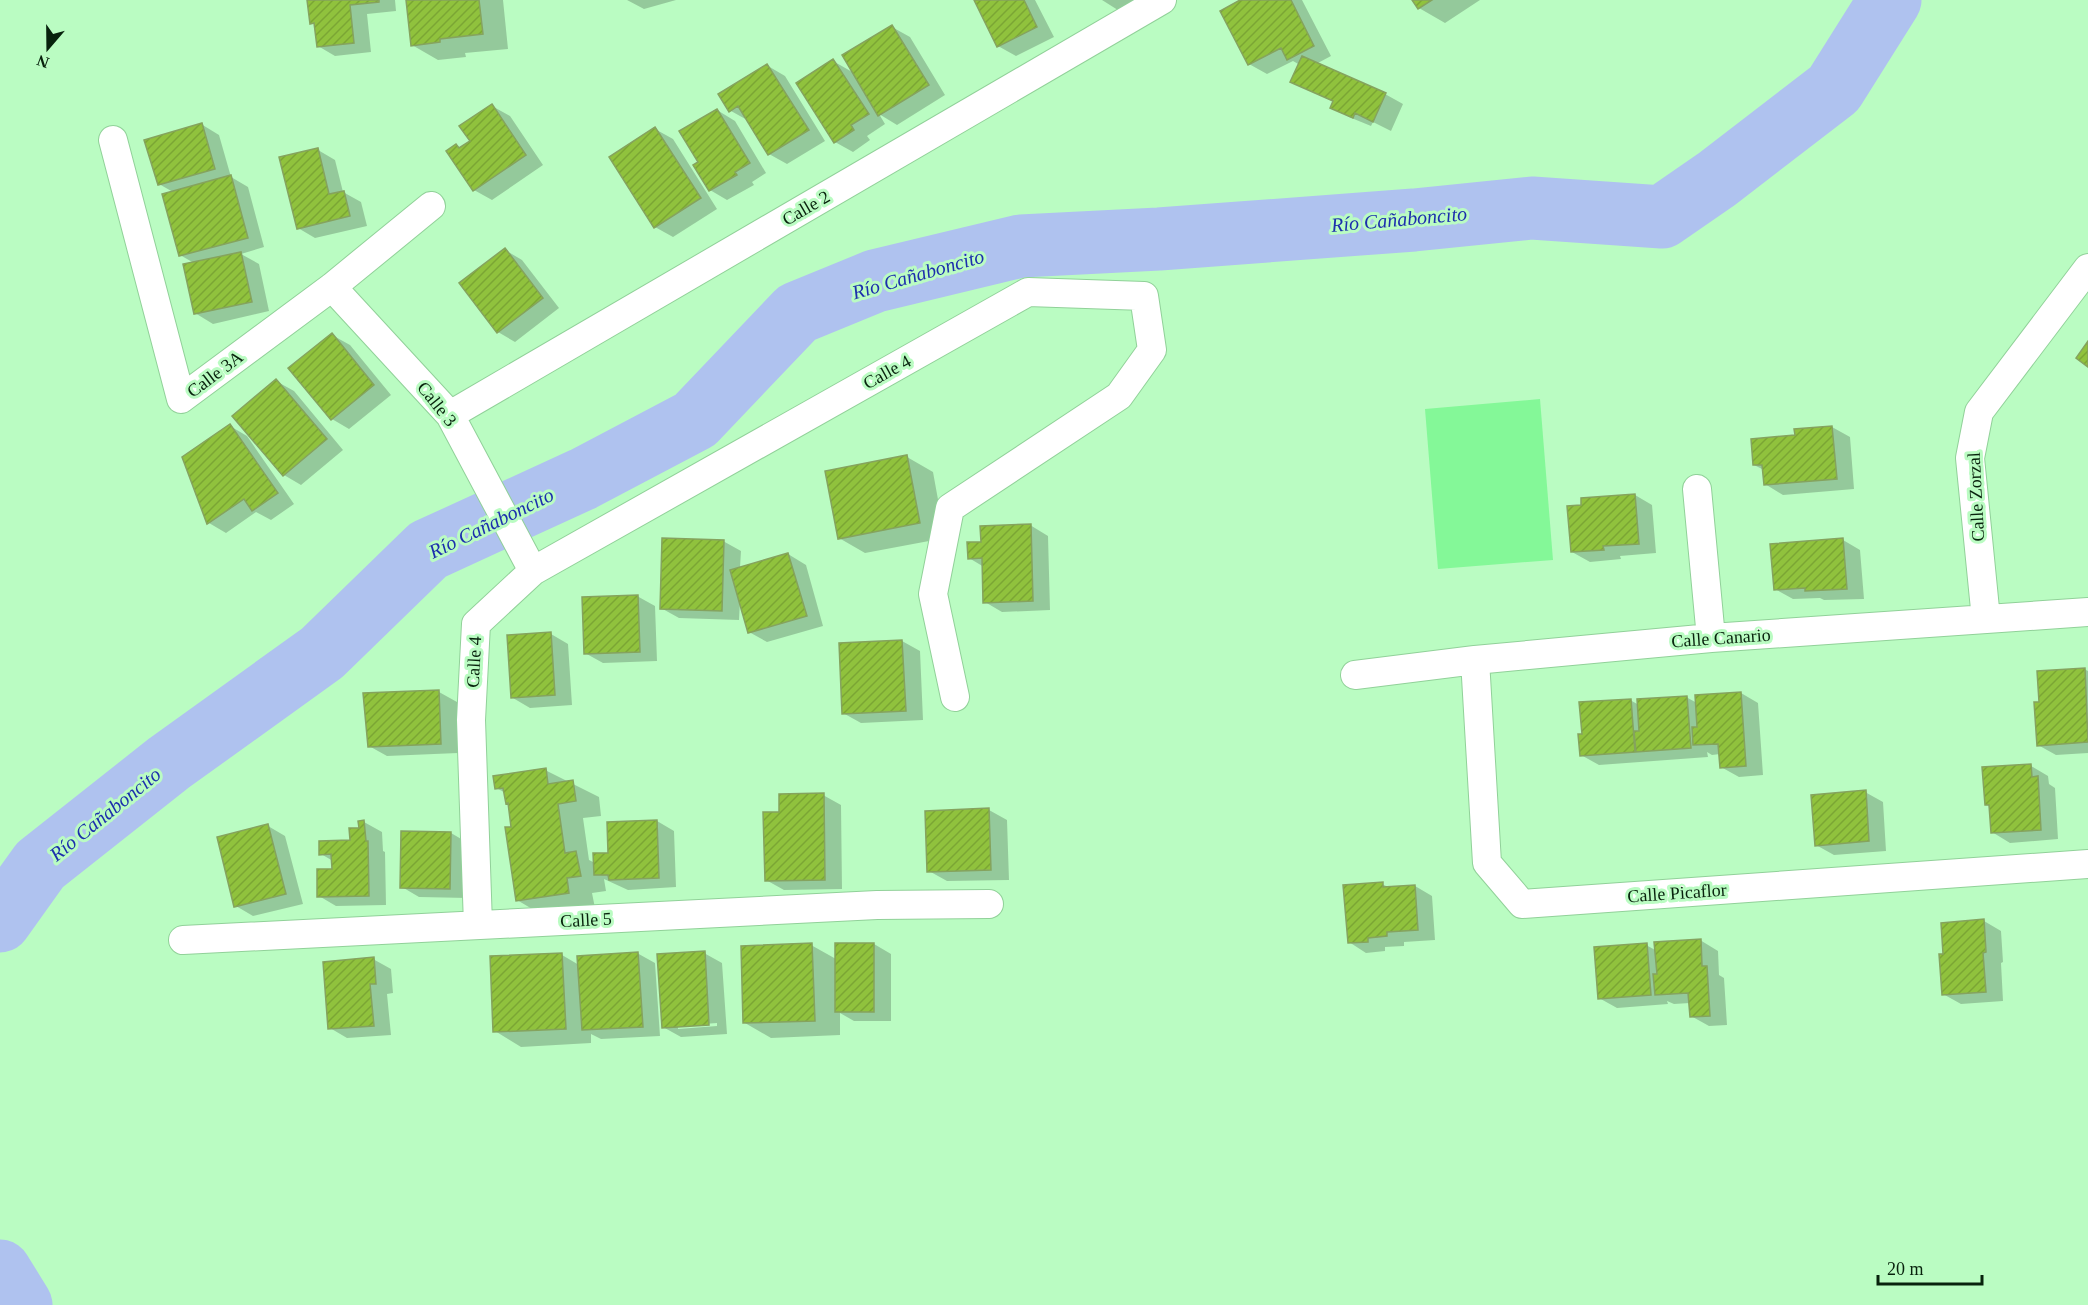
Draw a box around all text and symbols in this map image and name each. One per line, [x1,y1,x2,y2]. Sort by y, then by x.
north arrow [18,18,78,78]
text: N [34,52,51,72]
street label: Calle 2 [779,186,833,230]
water label: Río Cañaboncito [1329,202,1468,236]
water label: Río Cañaboncito [849,245,986,304]
street label: Calle 3A [183,347,247,401]
street label: Calle 4 [860,351,914,393]
street label: Calle 3 [413,378,461,430]
street label: Calle Zorzal [1964,452,1988,542]
water label: Río Cañaboncito [424,483,557,563]
street label: Calle Canario [1671,625,1771,651]
street label: Calle 4 [463,636,485,688]
water label: Río Cañaboncito [44,763,165,866]
street label: Calle Picaflor [1627,880,1727,906]
street label: Calle 5 [560,909,612,931]
scale bar [1878,1248,1982,1286]
text: 20 m [1887,1259,1924,1279]

